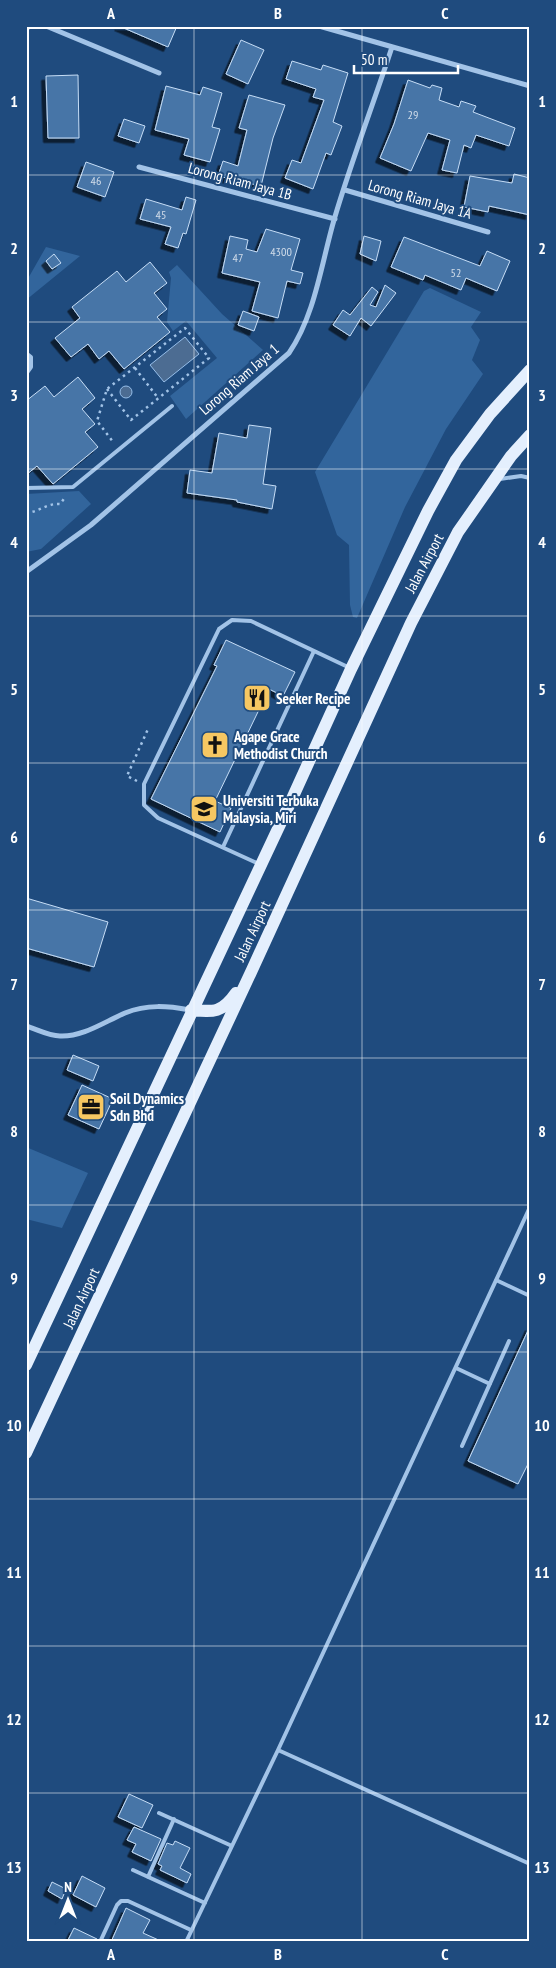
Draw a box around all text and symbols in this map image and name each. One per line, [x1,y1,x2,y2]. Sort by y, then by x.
text: A [106,3,116,23]
text: B [274,3,282,23]
text: C [441,3,449,23]
scale bar [354,42,457,74]
text: 50 m [361,50,387,69]
text: 1 [10,91,18,111]
text: 1 [538,91,546,111]
house number: 29 [408,107,418,122]
street label: Lorong Riam Jaya 1B [186,158,294,204]
house number: 46 [91,173,101,188]
street label: Lorong Riam Jaya 1A [366,175,475,223]
house number: 45 [156,207,166,222]
text: 2 [10,238,18,258]
text: 2 [538,238,546,258]
house number: 4300 [270,244,292,259]
house number: 47 [233,250,243,265]
house number: 52 [451,265,461,280]
street label: Lorong Riam Jaya 1 [195,339,283,419]
text: 3 [10,385,18,405]
text: 3 [538,385,546,405]
street label: Jalan Airport [400,530,448,597]
text: 4 [10,532,18,552]
text: 4 [538,532,546,552]
text: 5 [10,679,18,699]
text: 5 [538,679,546,699]
restaurant icon: Seeker Recipe [242,683,272,713]
place label: Seeker Recipe [276,689,350,708]
place label: Agape Grace Methodist Church [233,727,328,763]
church icon: Agape Grace Methodist Church [200,730,230,760]
place label: Universiti Terbuka Malaysia, Miri [223,791,319,827]
school or university icon: Universiti Terbuka Malaysia, Miri [189,794,219,824]
text: 6 [10,827,18,847]
text: 6 [538,827,546,847]
street label: Jalan Airport [229,898,274,965]
text: 7 [10,974,18,994]
text: 7 [538,974,546,994]
place label: Soil Dynamics Sdn Bhd [110,1089,184,1125]
office icon: Soil Dynamics Sdn Bhd [76,1092,106,1122]
text: 8 [10,1121,18,1141]
text: 8 [538,1121,546,1141]
street label: Jalan Airport [58,1265,103,1332]
text: 9 [10,1268,18,1288]
text: 9 [538,1268,546,1288]
text: 10 [6,1415,22,1435]
text: 10 [534,1415,550,1435]
text: 11 [6,1562,22,1582]
text: 11 [534,1562,550,1582]
text: 12 [6,1709,22,1729]
text: 12 [534,1709,550,1729]
text: 13 [6,1857,22,1877]
text: 13 [534,1857,550,1877]
north arrow [42,1876,92,1926]
text: N [64,1878,72,1896]
text: A [106,1944,116,1964]
text: B [274,1944,282,1964]
text: C [441,1944,449,1964]

